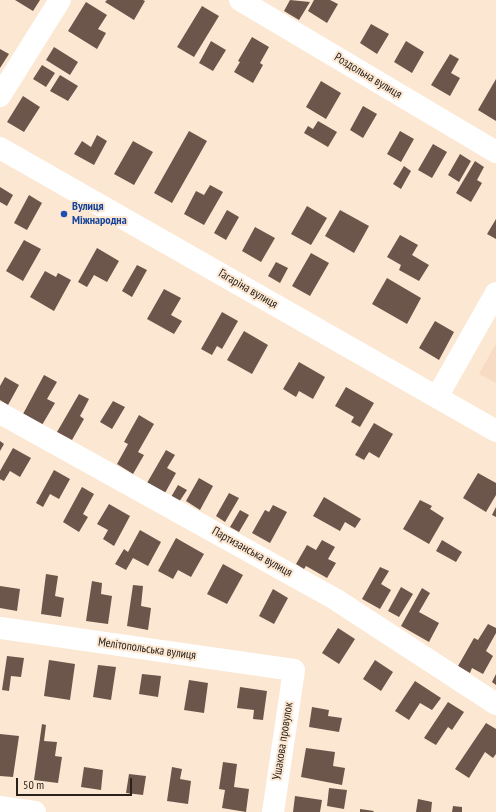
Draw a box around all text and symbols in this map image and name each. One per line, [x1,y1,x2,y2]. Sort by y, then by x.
street label: Роздольна вулиця [332,50,404,102]
place label: Вулиця Міжнародна [72,200,127,228]
marker: Вулиця Міжнародна [59,209,69,219]
street label: Гагаріна вулиця [216,266,280,312]
street label: Партизанська вулиця [209,524,295,580]
street label: Мелітопольська вулиця [97,635,197,663]
street label: Ушакова провулок [270,701,296,781]
scale bar [18,770,134,796]
text: 50 m [23,777,44,792]

